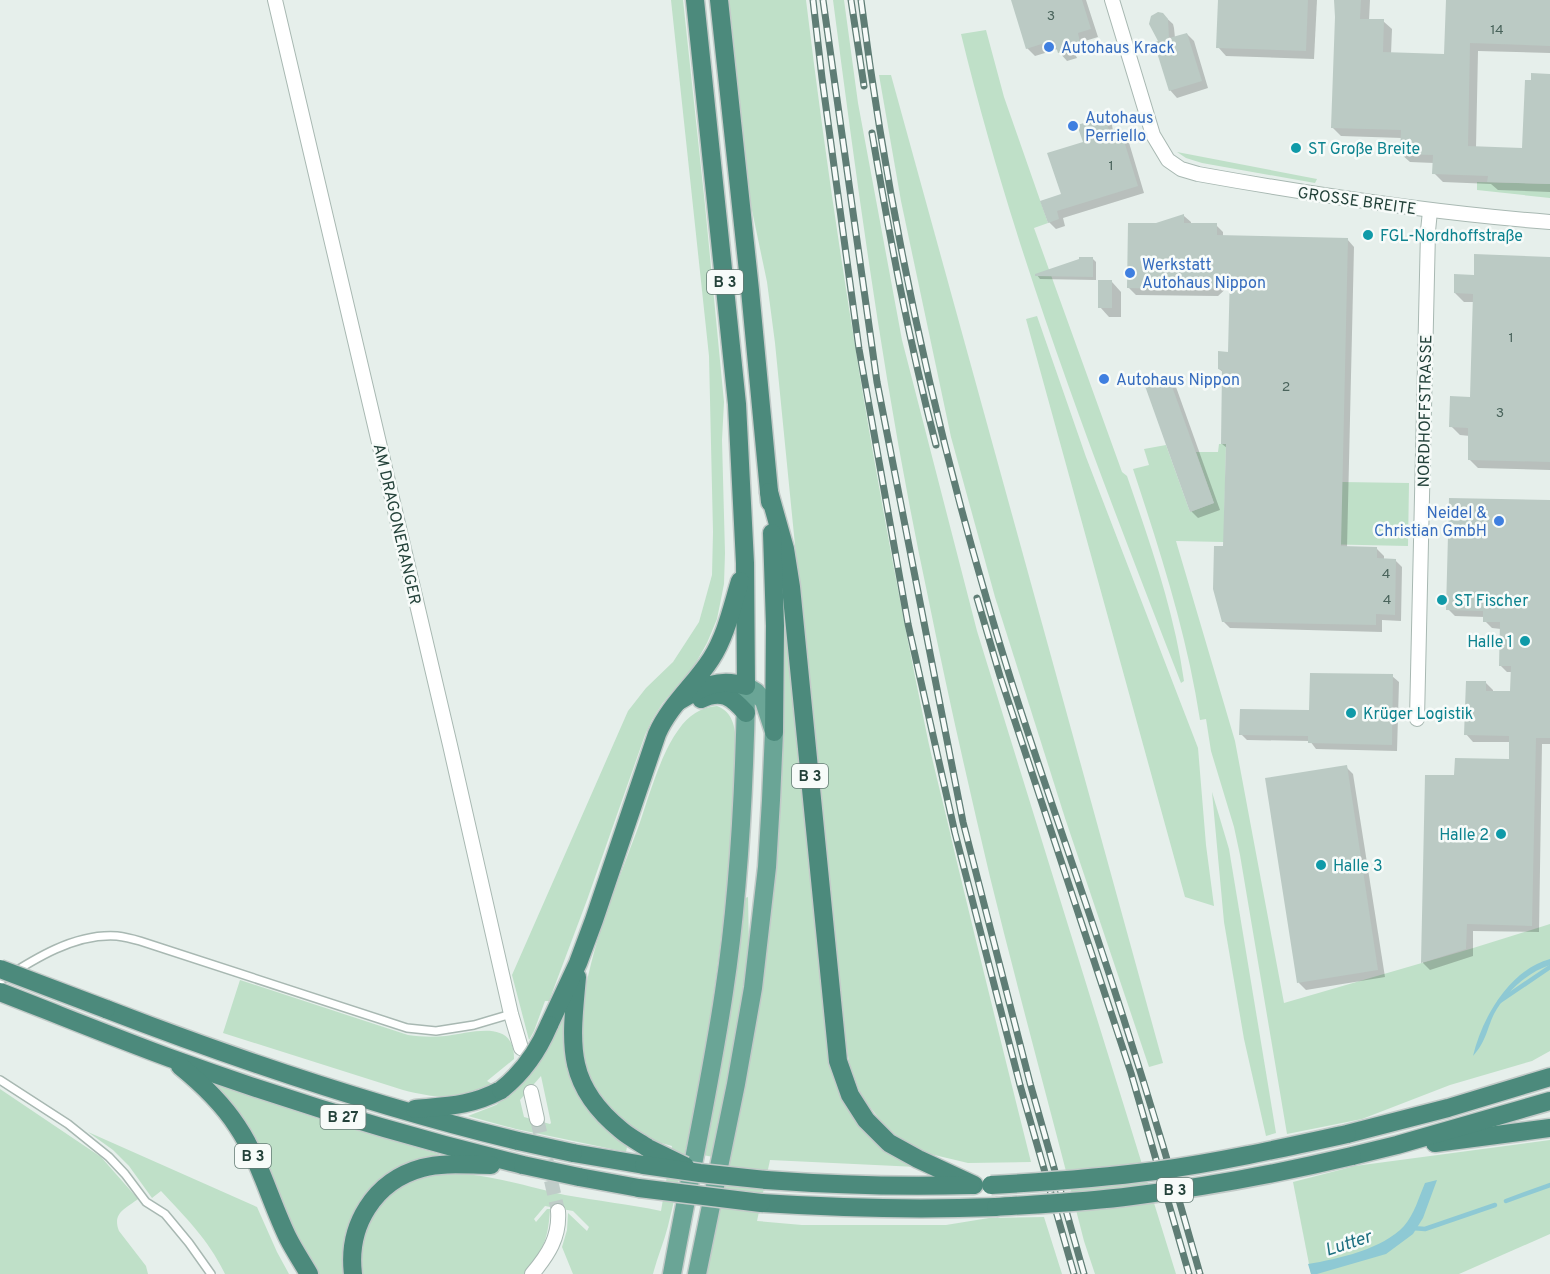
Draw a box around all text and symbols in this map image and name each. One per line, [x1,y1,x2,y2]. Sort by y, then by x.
house number: 3 [1047,8,1055,25]
house number: 14 [1490,22,1504,39]
place label: Autohaus Krack [1061,39,1175,59]
marker: Autohaus Krack [1042,40,1056,54]
place label: Autohaus Perriello [1085,109,1154,147]
marker: Autohaus Perriello [1066,119,1080,133]
place label: ST Große Breite [1308,140,1420,160]
marker: ST Große Breite [1289,141,1303,155]
house number: 1 [1108,158,1114,175]
street label: GROSSE BREITE [1296,184,1417,220]
place label: FGL-Nordhoffstraße [1380,227,1523,247]
marker: FGL-Nordhoffstraße [1361,228,1375,242]
place label: Werkstatt Autohaus Nippon [1142,256,1266,294]
marker: Werkstatt Autohaus Nippon [1123,266,1137,280]
road number: B 3 [707,270,743,294]
house number: 1 [1508,330,1514,347]
street label: NORDHOFFSTRASSE [1415,334,1437,488]
place label: Autohaus Nippon [1116,371,1240,391]
marker: Autohaus Nippon [1097,372,1111,386]
house number: 2 [1282,379,1290,396]
house number: 3 [1496,405,1504,422]
street label: AM DRAGONERANGER [368,442,424,607]
place label: Neidel & Christian GmbH [1374,504,1487,542]
marker: Neidel & Christian GmbH [1492,514,1506,528]
house number: 4 [1382,566,1390,583]
house number: 4 [1383,592,1391,609]
place label: ST Fischer [1454,592,1528,612]
marker: ST Fischer [1435,593,1449,607]
place label: Halle 1 [1467,633,1513,653]
marker: Halle 1 [1518,634,1532,648]
place label: Krüger Logistik [1363,705,1473,725]
marker: Krüger Logistik [1344,706,1358,720]
road number: B 3 [792,764,828,788]
place label: Halle 2 [1439,826,1489,846]
marker: Halle 2 [1494,827,1508,841]
place label: Halle 3 [1333,857,1383,877]
marker: Halle 3 [1314,858,1328,872]
road number: B 27 [320,1105,366,1129]
road number: B 3 [235,1144,271,1168]
road number: B 3 [1157,1178,1193,1202]
water label: Lutter [1322,1225,1377,1263]

